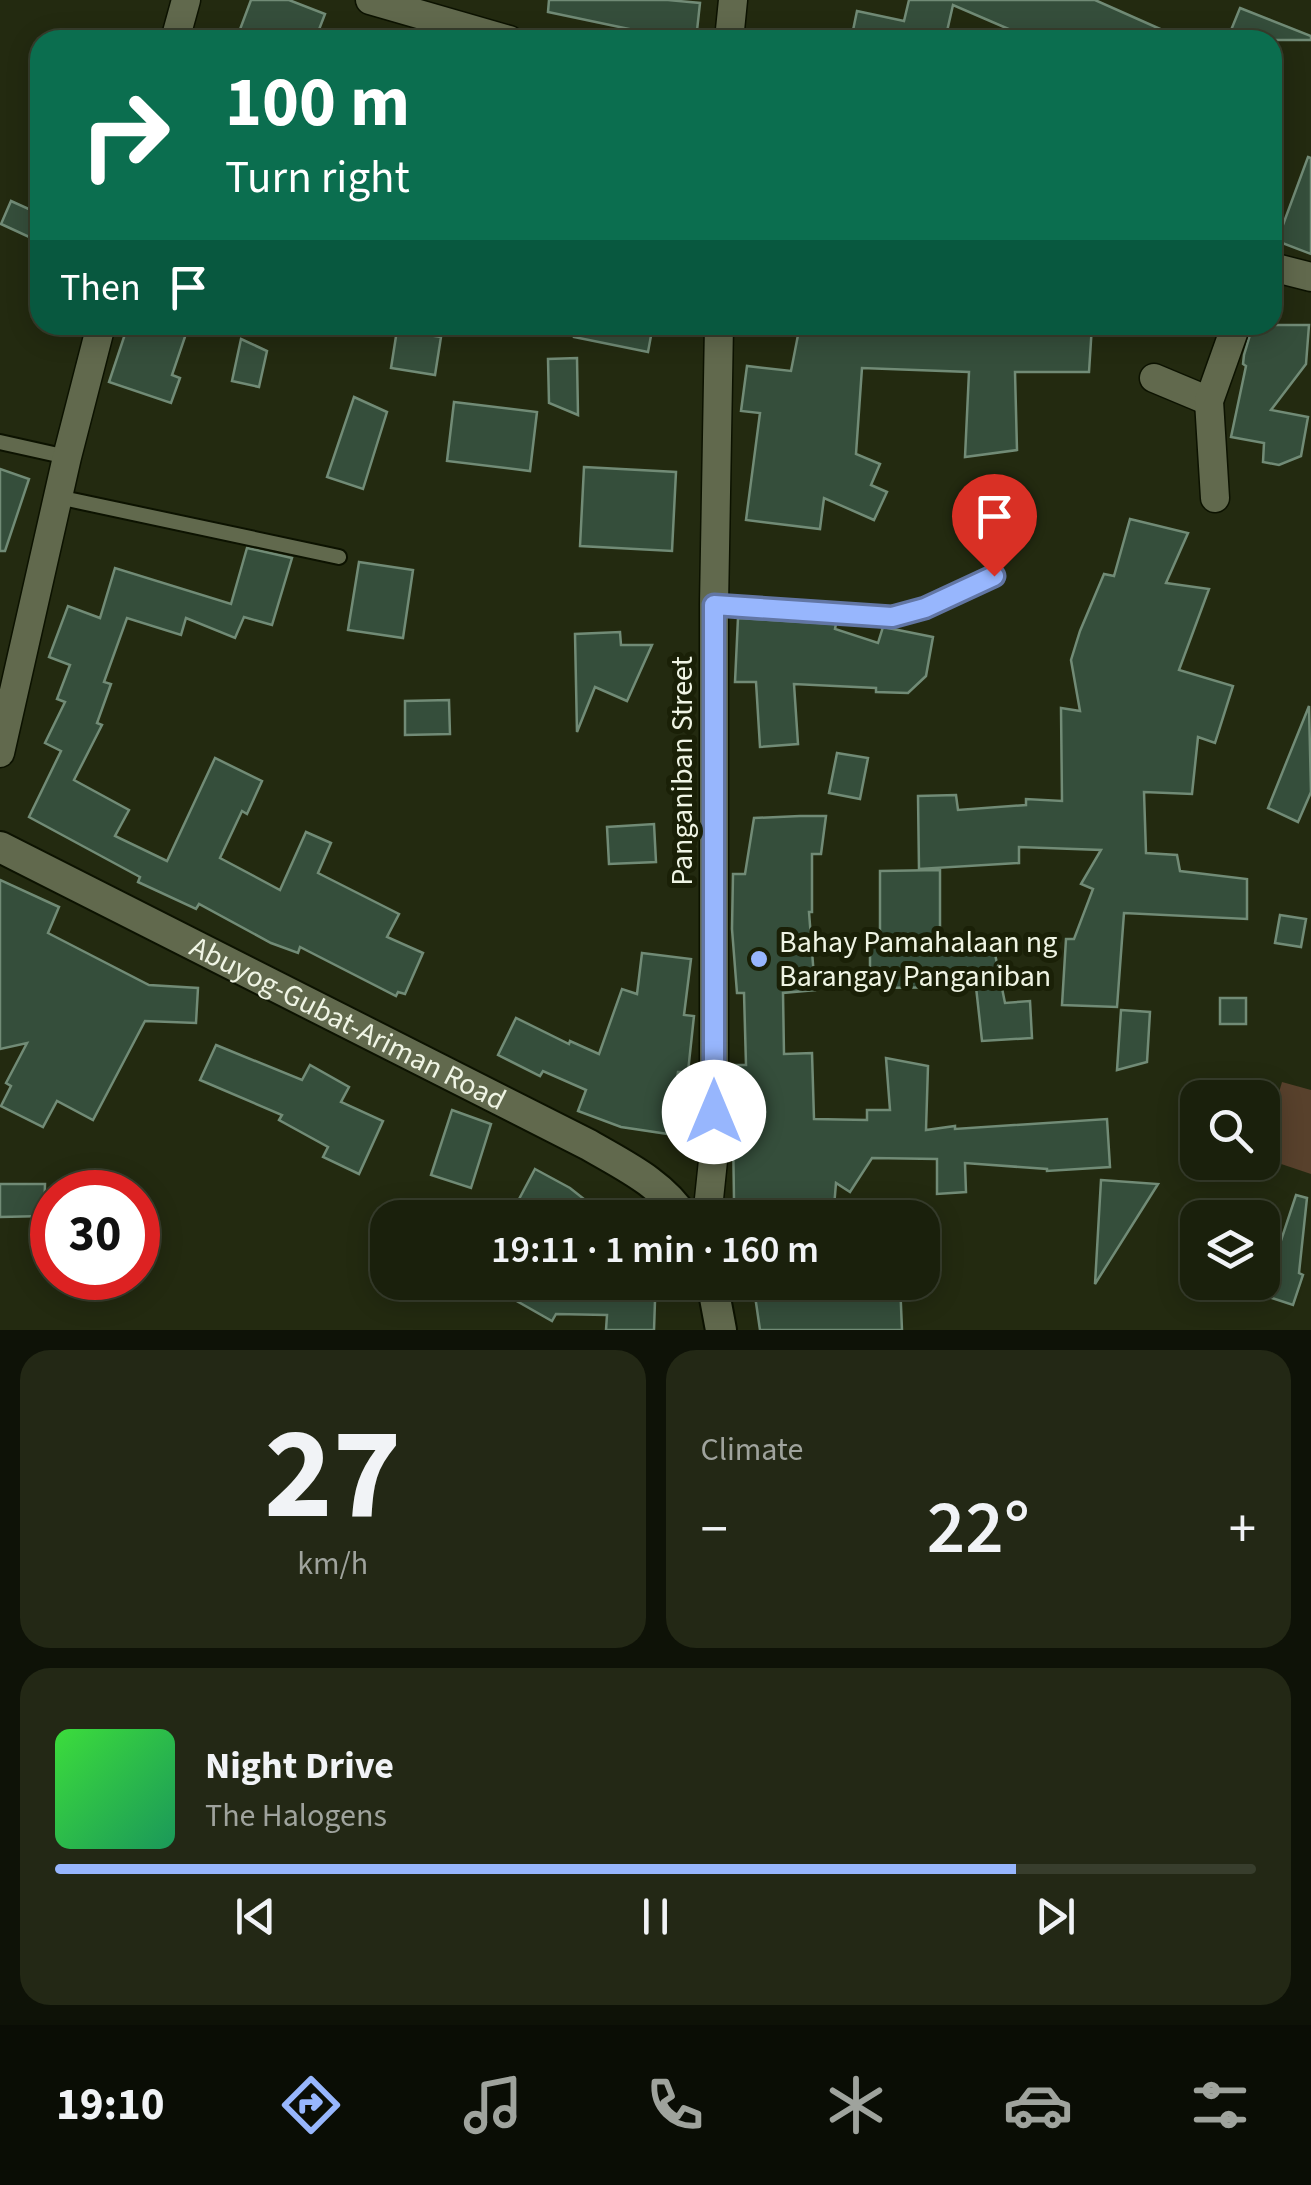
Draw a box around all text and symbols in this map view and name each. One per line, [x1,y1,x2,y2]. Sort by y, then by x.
text: 100 m [225,53,410,153]
icon: right [60,70,190,200]
text: Turn right [225,146,410,210]
icon: arrive [161,260,216,315]
text: Then [60,261,141,315]
pin [952,474,1037,577]
icon: arrive [967,489,1022,544]
street label: Panganiban Street [661,656,704,886]
place label: Bahay Pamahalaan ng Barangay Panganiban [779,921,1057,998]
street label: Abuyog-Gubat-Ariman Road [182,925,513,1122]
marker: Bahay Pamahalaan ng Barangay Panganiban [748,948,770,970]
position arrow [662,1060,766,1164]
map controls [1180,1080,1280,1300]
button: search [1180,1080,1280,1180]
speed limit sign: 30 [30,1170,160,1300]
button: layers [1180,1200,1280,1300]
text: 19:11 · 1 min · 160 m [491,1223,819,1277]
text: 27 [264,1383,401,1568]
text: Climate [701,1427,803,1473]
text: 22° [927,1475,1030,1582]
text: − [701,1491,728,1569]
text: + [1229,1491,1256,1569]
text: km/h [297,1541,368,1587]
text: Night Drive [205,1739,394,1793]
text: The Halogens [205,1793,387,1839]
icon: previous [228,1889,283,1944]
icon: pause [628,1889,683,1944]
icon: next [1028,1889,1083,1944]
icon: directions [276,2070,346,2140]
icon: music [458,2070,528,2140]
icon: phone [640,2070,710,2140]
icon: climate [821,2070,891,2140]
icon: car [1003,2070,1073,2140]
icon: filters [1185,2070,1255,2140]
text: 19:10 [56,2073,164,2137]

